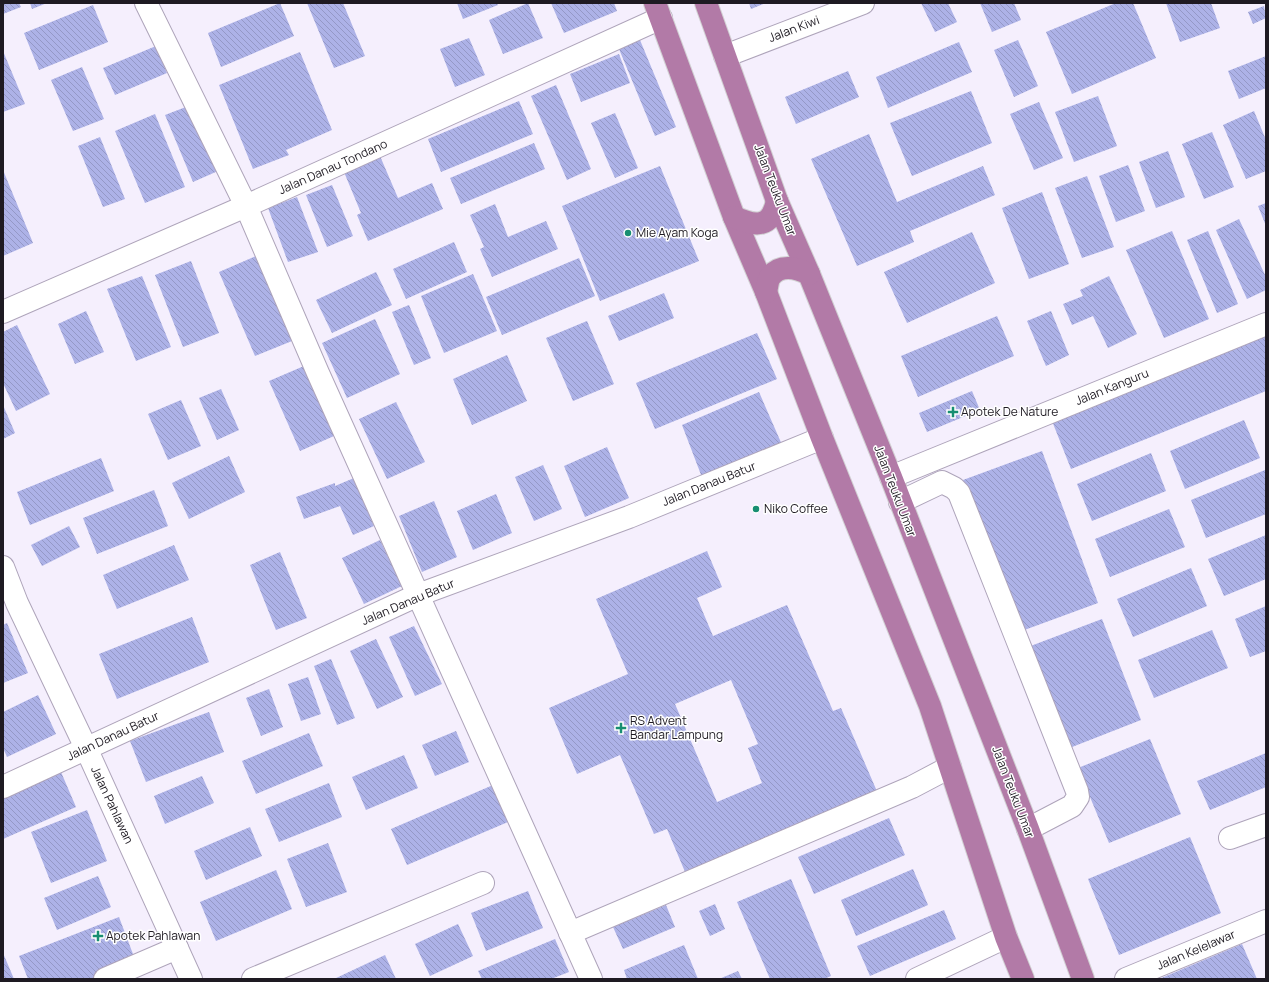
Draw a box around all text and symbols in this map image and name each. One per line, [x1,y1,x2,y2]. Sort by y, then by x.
street label: Jalan Kiwi [766,11,822,46]
street label: Jalan Danau Tondano [276,135,390,198]
street label: Jalan Teuku Umar [750,142,801,239]
place label: Mie Ayam Koga [636,224,718,241]
marker: Mie Ayam Koga [623,228,633,238]
street label: Jalan Kanguru [1073,364,1151,409]
place label: Apotek De Nature [961,403,1058,420]
marker: Apotek De Nature [948,407,958,417]
street label: Jalan Teuku Umar [870,443,921,540]
street label: Jalan Danau Batur [659,457,759,510]
place label: Niko Coffee [764,500,828,517]
marker: Niko Coffee [751,504,761,514]
street label: Jalan Danau Batur [359,574,458,629]
street label: Jalan Danau Batur [64,707,162,764]
place label: RS Advent Bandar Lampung [630,712,723,743]
marker: RS Advent Bandar Lampung [615,722,627,734]
street label: Jalan Teuku Umar [988,744,1039,841]
street label: Jalan Pahlawan [87,763,138,846]
street label: Jalan Kelelawar [1154,925,1238,974]
place label: Apotek Pahlawan [106,927,200,944]
marker: Apotek Pahlawan [93,931,103,941]

